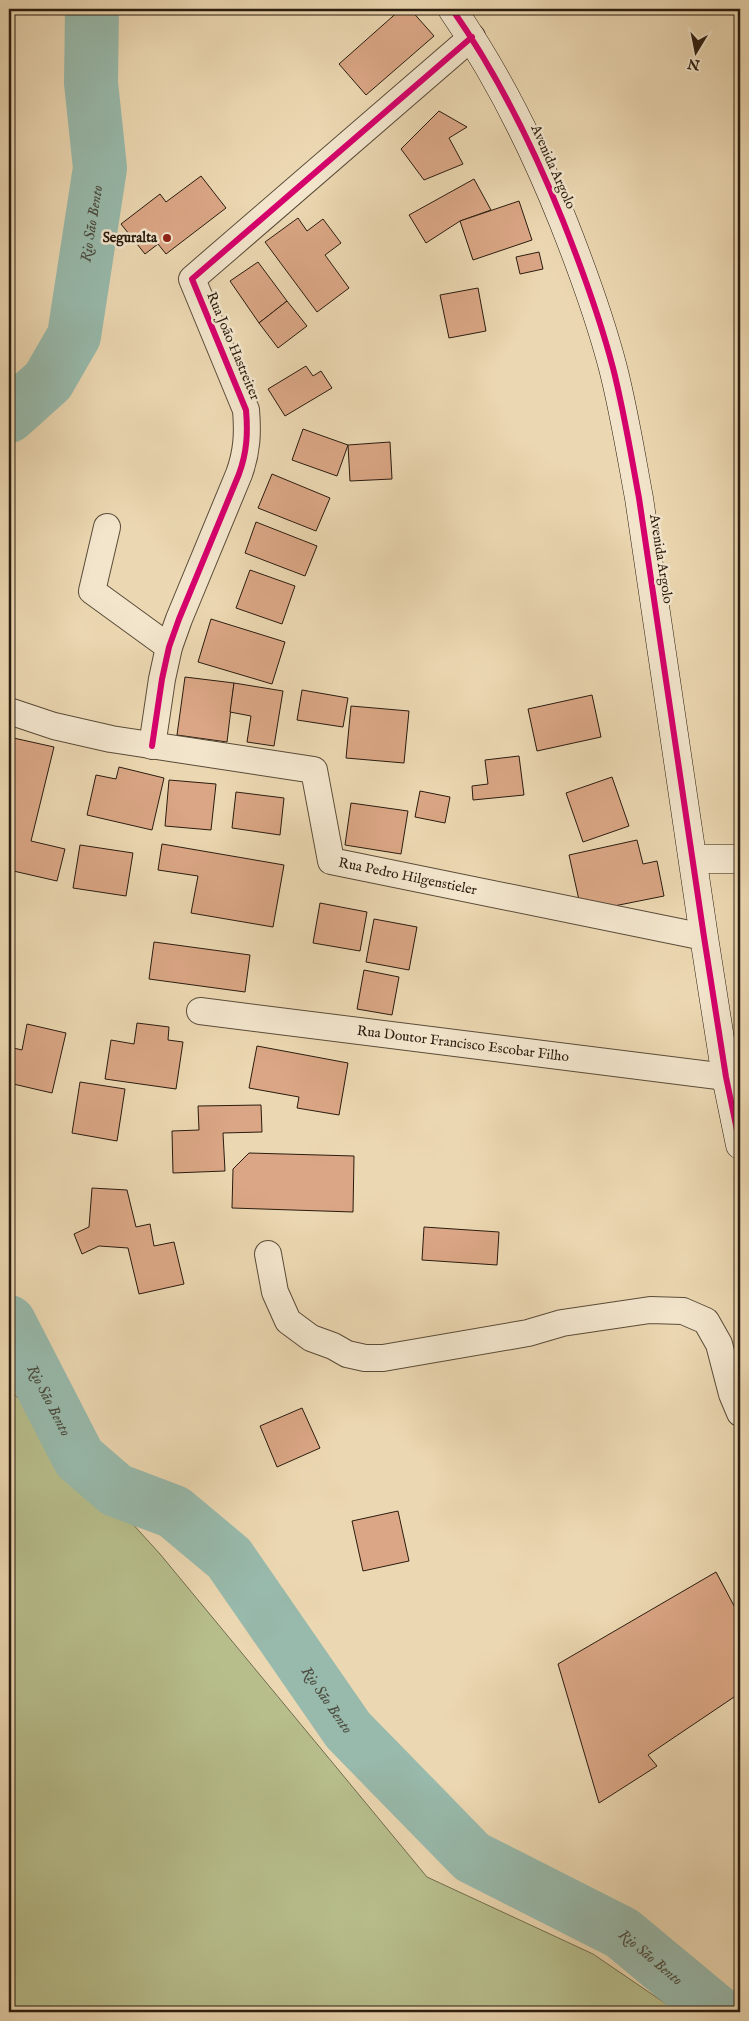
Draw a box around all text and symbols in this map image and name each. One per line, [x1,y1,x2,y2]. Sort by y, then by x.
north arrow [672,28,722,78]
text: N [686,54,702,74]
street label: Avenida Argolo [526,121,580,212]
water label: Rio São Bento [76,184,107,264]
place label: Seguralta [103,229,158,247]
marker: Seguralta [161,232,173,244]
street label: Rua João Hastreiter [202,289,264,403]
street label: Avenida Argolo [645,512,677,605]
street label: Rua Pedro Hilgenstieler [337,854,478,899]
street label: Rua Doutor Francisco Escobar Filho [356,1022,570,1066]
water label: Rio São Bento [23,1361,75,1439]
water label: Rio São Bento [297,1662,357,1737]
water label: Rio São Bento [615,1925,687,1989]

